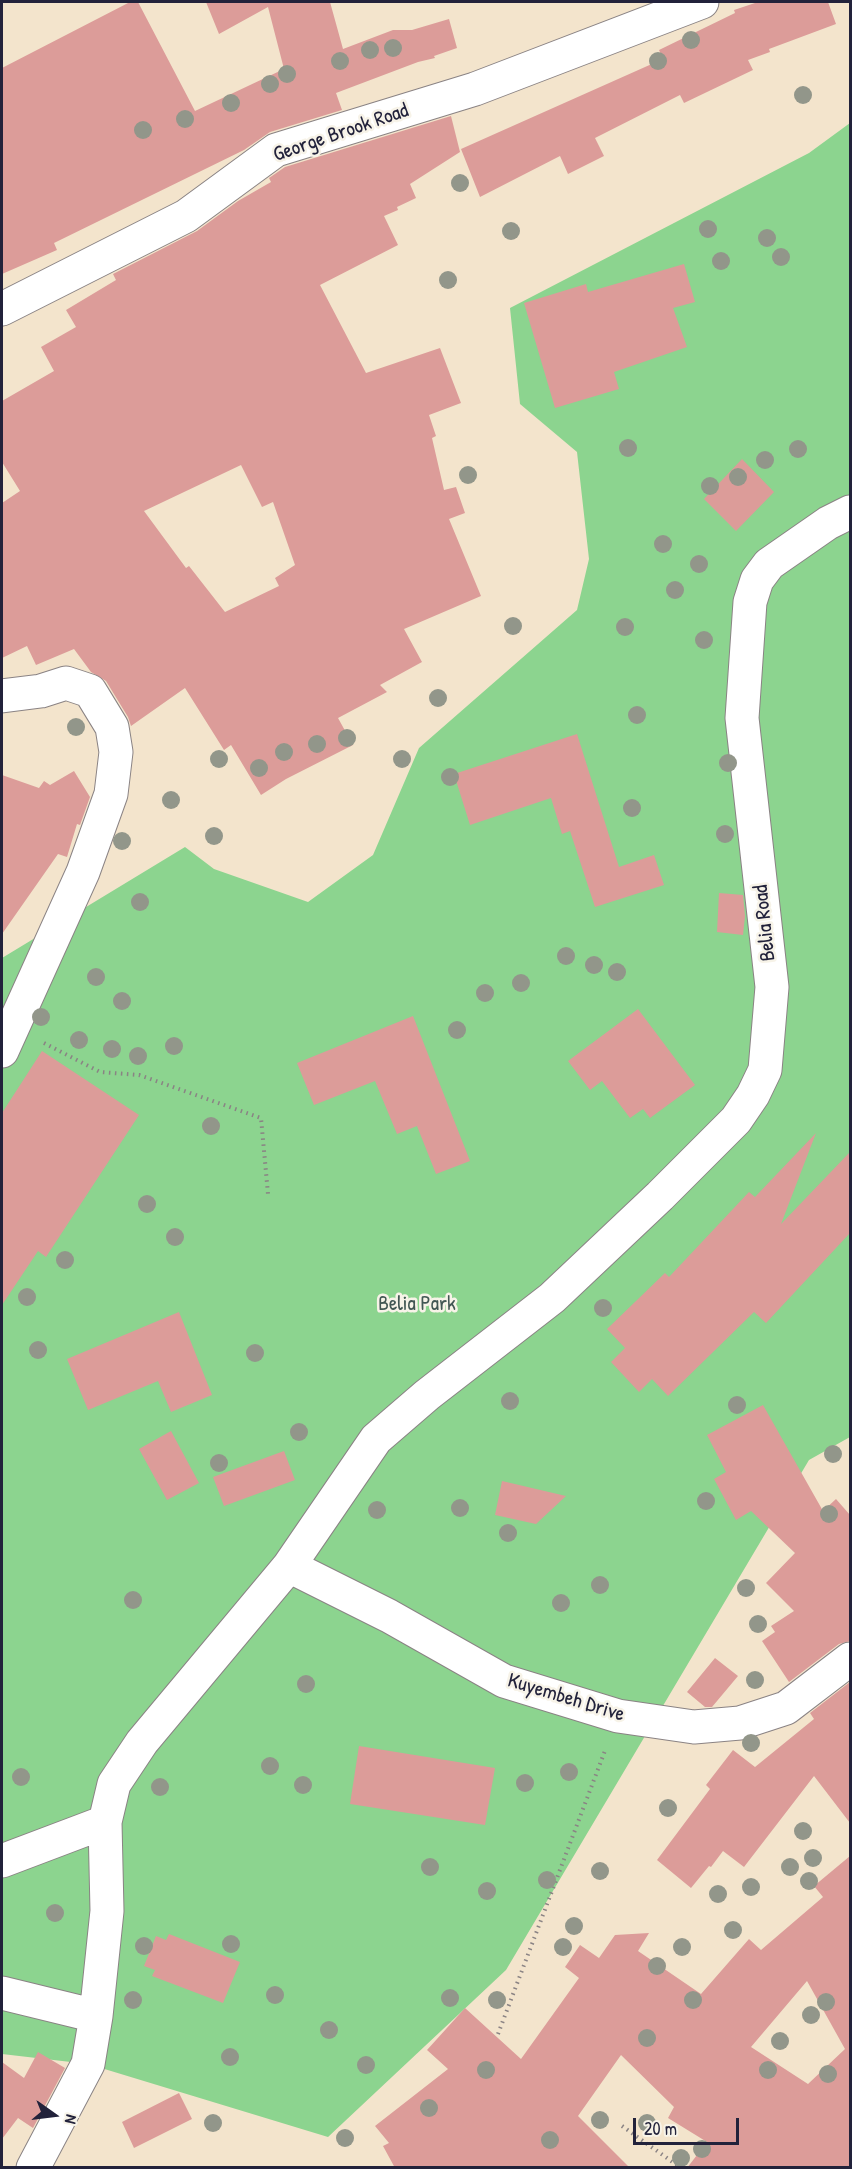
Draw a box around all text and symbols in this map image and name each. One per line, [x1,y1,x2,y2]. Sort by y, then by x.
street label: George Brook Road [270,98,412,168]
street label: Belia Road [748,884,782,962]
park label: Belia Park [378,1291,456,1317]
street label: Kuyembeh Drive [504,1668,628,1728]
north arrow [24,2085,84,2145]
scale bar [636,2106,742,2144]
text: N [60,2113,83,2126]
text: 20 m [644,2116,677,2141]

